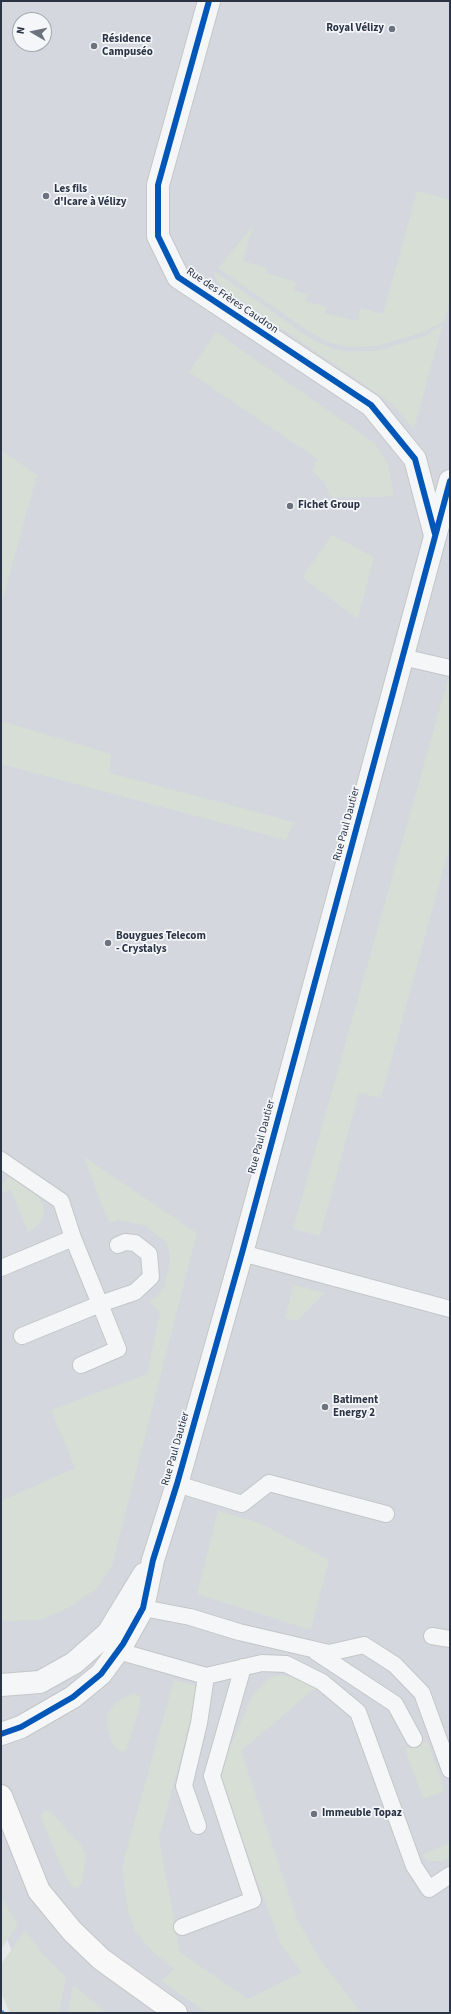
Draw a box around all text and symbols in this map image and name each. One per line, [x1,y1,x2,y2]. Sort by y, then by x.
north arrow [12,12,52,52]
place label: Royal Vélizy [326,22,384,36]
marker: Royal Vélizy [387,24,397,34]
text: N [13,25,29,35]
place label: Résidence Campuséo [102,33,153,59]
marker: Résidence Campuséo [89,41,99,51]
place label: Les fils d'Icare à Vélizy [54,183,126,209]
marker: Les fils d'Icare à Vélizy [41,191,51,201]
street label: Rue des Frères Caudron [183,265,281,337]
place label: Fichet Group [298,499,360,513]
marker: Fichet Group [285,501,295,511]
street label: Rue Paul Dautier [331,786,363,862]
place label: Bouygues Telecom - Crystalys [116,930,206,956]
marker: Bouygues Telecom - Crystalys [103,938,113,948]
street label: Rue Paul Dautier [246,1099,278,1175]
place label: Batiment Energy 2 [333,1394,378,1420]
marker: Batiment Energy 2 [320,1402,330,1412]
street label: Rue Paul Dautier [159,1411,193,1487]
place label: Immeuble Topaz [322,1807,402,1821]
marker: Immeuble Topaz [309,1809,319,1819]

